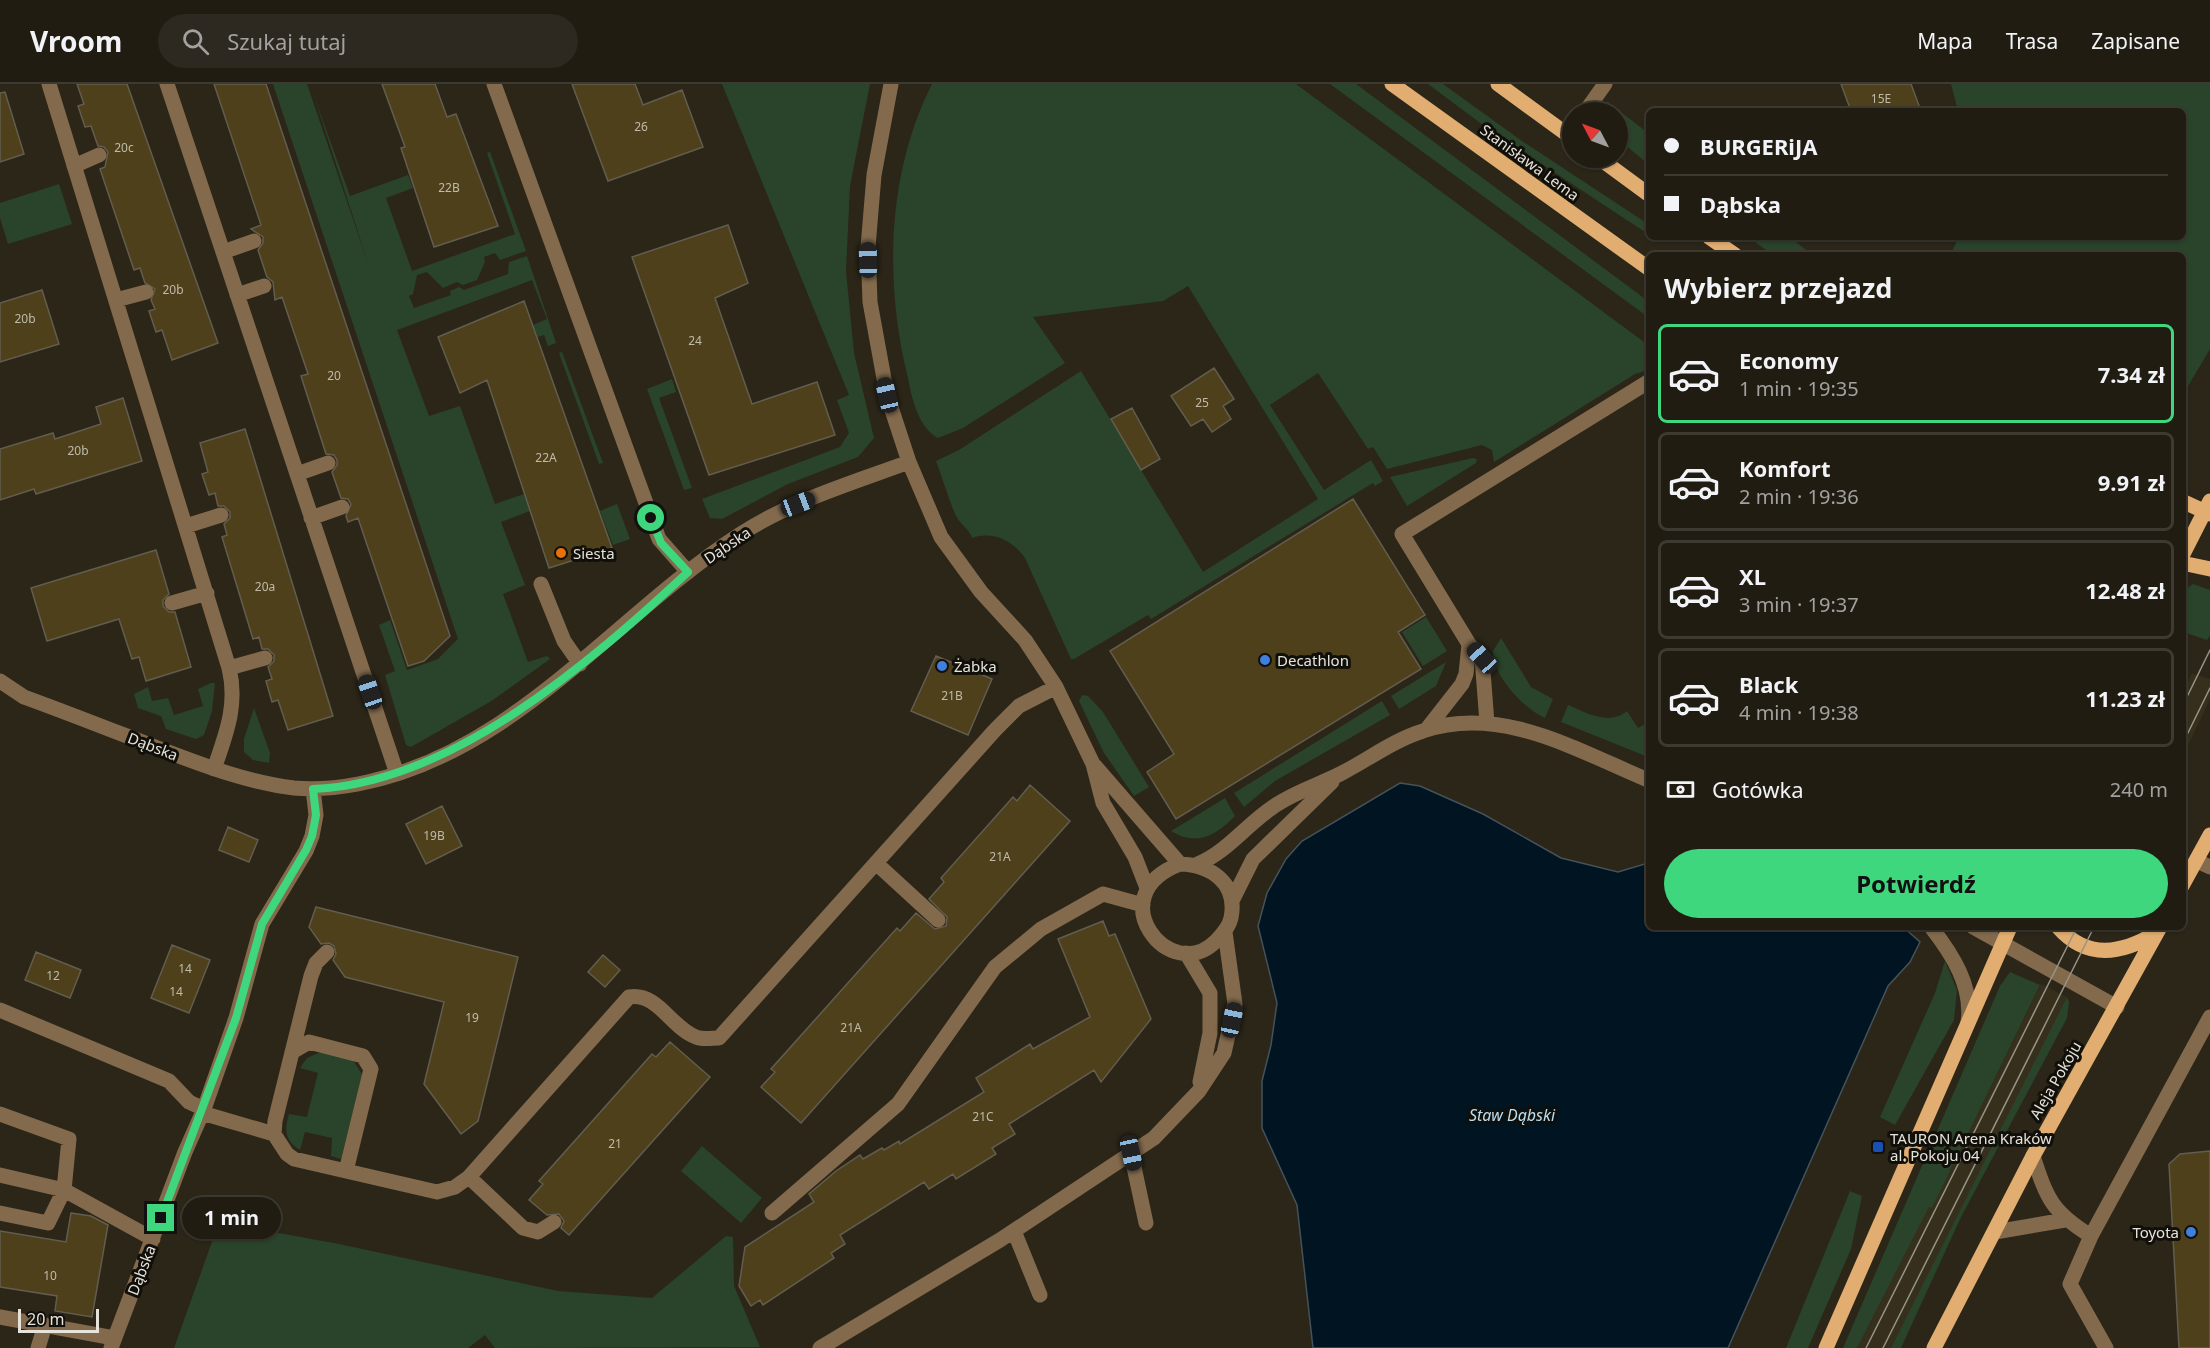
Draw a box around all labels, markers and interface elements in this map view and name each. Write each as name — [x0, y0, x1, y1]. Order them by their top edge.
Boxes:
search box — [158, 14, 578, 68]
text: Vroom — [30, 22, 122, 60]
icon: search — [179, 25, 212, 58]
text: Szukaj tutaj — [227, 26, 346, 56]
text: Mapa — [1917, 27, 1973, 55]
text: Trasa — [2006, 27, 2058, 55]
text: Zapisane — [2091, 27, 2180, 55]
house number: 15E — [1871, 90, 1891, 107]
north arrow — [1562, 102, 1628, 168]
map controls — [1562, 102, 1628, 168]
house number: 26 — [634, 118, 648, 135]
street label: Stanisława Lema — [1477, 119, 1583, 205]
text: BURGERiJA — [1700, 131, 1817, 161]
house number: 20c — [114, 139, 134, 156]
house number: 22B — [438, 179, 460, 196]
text: Dąbska — [1700, 189, 1781, 219]
car — [859, 242, 877, 278]
text: Wybierz przejazd — [1664, 269, 1892, 306]
house number: 20b — [162, 281, 184, 298]
house number: 20b — [14, 310, 36, 327]
house number: 24 — [688, 332, 702, 349]
text: Economy — [1739, 345, 1838, 375]
icon: car — [1667, 347, 1721, 401]
text: 7.34 zł — [2098, 359, 2165, 389]
house number: 20 — [327, 367, 341, 384]
car — [874, 375, 900, 415]
text: 1 min · 19:35 — [1739, 375, 1859, 402]
house number: 25 — [1195, 394, 1209, 411]
house number: 20b — [67, 442, 89, 459]
house number: 22A — [535, 449, 557, 466]
text: Komfort — [1739, 453, 1830, 483]
icon: car — [1667, 455, 1721, 509]
text: 9.91 zł — [2098, 467, 2165, 497]
text: 2 min · 19:36 — [1739, 483, 1859, 510]
car — [778, 489, 818, 519]
route start — [637, 504, 664, 531]
street label: Dąbska — [700, 522, 754, 568]
place label: Siesta — [573, 543, 615, 563]
marker: Siesta — [554, 546, 568, 560]
text: XL — [1739, 561, 1766, 591]
icon: car — [1667, 563, 1721, 617]
text: 12.48 zł — [2085, 575, 2165, 605]
house number: 20a — [255, 578, 275, 595]
text: 3 min · 19:37 — [1739, 591, 1859, 618]
car — [1463, 639, 1501, 677]
place label: Decathlon — [1277, 650, 1349, 670]
marker: Decathlon — [1258, 653, 1272, 667]
place label: Żabka — [954, 656, 997, 676]
marker: Żabka — [935, 659, 949, 673]
text: Black — [1739, 669, 1798, 699]
icon: car — [1667, 671, 1721, 725]
car — [356, 672, 384, 712]
text: 11.23 zł — [2085, 683, 2165, 713]
house number: 21B — [941, 687, 963, 704]
text: 4 min · 19:38 — [1739, 699, 1859, 726]
street label: Dąbska — [125, 727, 181, 765]
icon: cash — [1664, 773, 1697, 806]
text: Gotówka — [1712, 774, 1804, 804]
text: 240 m — [2110, 776, 2168, 803]
house number: 19B — [423, 827, 445, 844]
house number: 21A — [989, 848, 1011, 865]
button: Potwierdź — [1664, 849, 2168, 918]
house number: 14 — [178, 960, 192, 977]
house number: 12 — [46, 967, 60, 984]
house number: 14 — [169, 983, 183, 1000]
car — [1219, 1001, 1245, 1039]
house number: 19 — [465, 1009, 479, 1026]
house number: 21A — [840, 1019, 862, 1036]
street label: Aleja Pokoju — [2025, 1038, 2085, 1122]
water label: Staw Dąbski — [1469, 1104, 1556, 1126]
house number: 21C — [972, 1108, 994, 1125]
place label: TAURON Arena Kraków al. Pokoju 04 — [1890, 1128, 2052, 1165]
car — [1118, 1134, 1144, 1172]
house number: 21 — [608, 1135, 622, 1152]
marker: TAURON Arena Kraków al. Pokoju 04 — [1871, 1140, 1885, 1154]
callout: 1 min — [182, 1197, 281, 1239]
route end — [147, 1204, 174, 1231]
text: 1 min — [204, 1204, 259, 1231]
place label: Toyota — [2132, 1222, 2179, 1242]
marker: Toyota — [2184, 1225, 2198, 1239]
street label: Dąbska — [122, 1242, 160, 1298]
house number: 10 — [43, 1267, 57, 1284]
scale bar — [18, 1306, 99, 1334]
text: 20 m — [27, 1308, 64, 1330]

